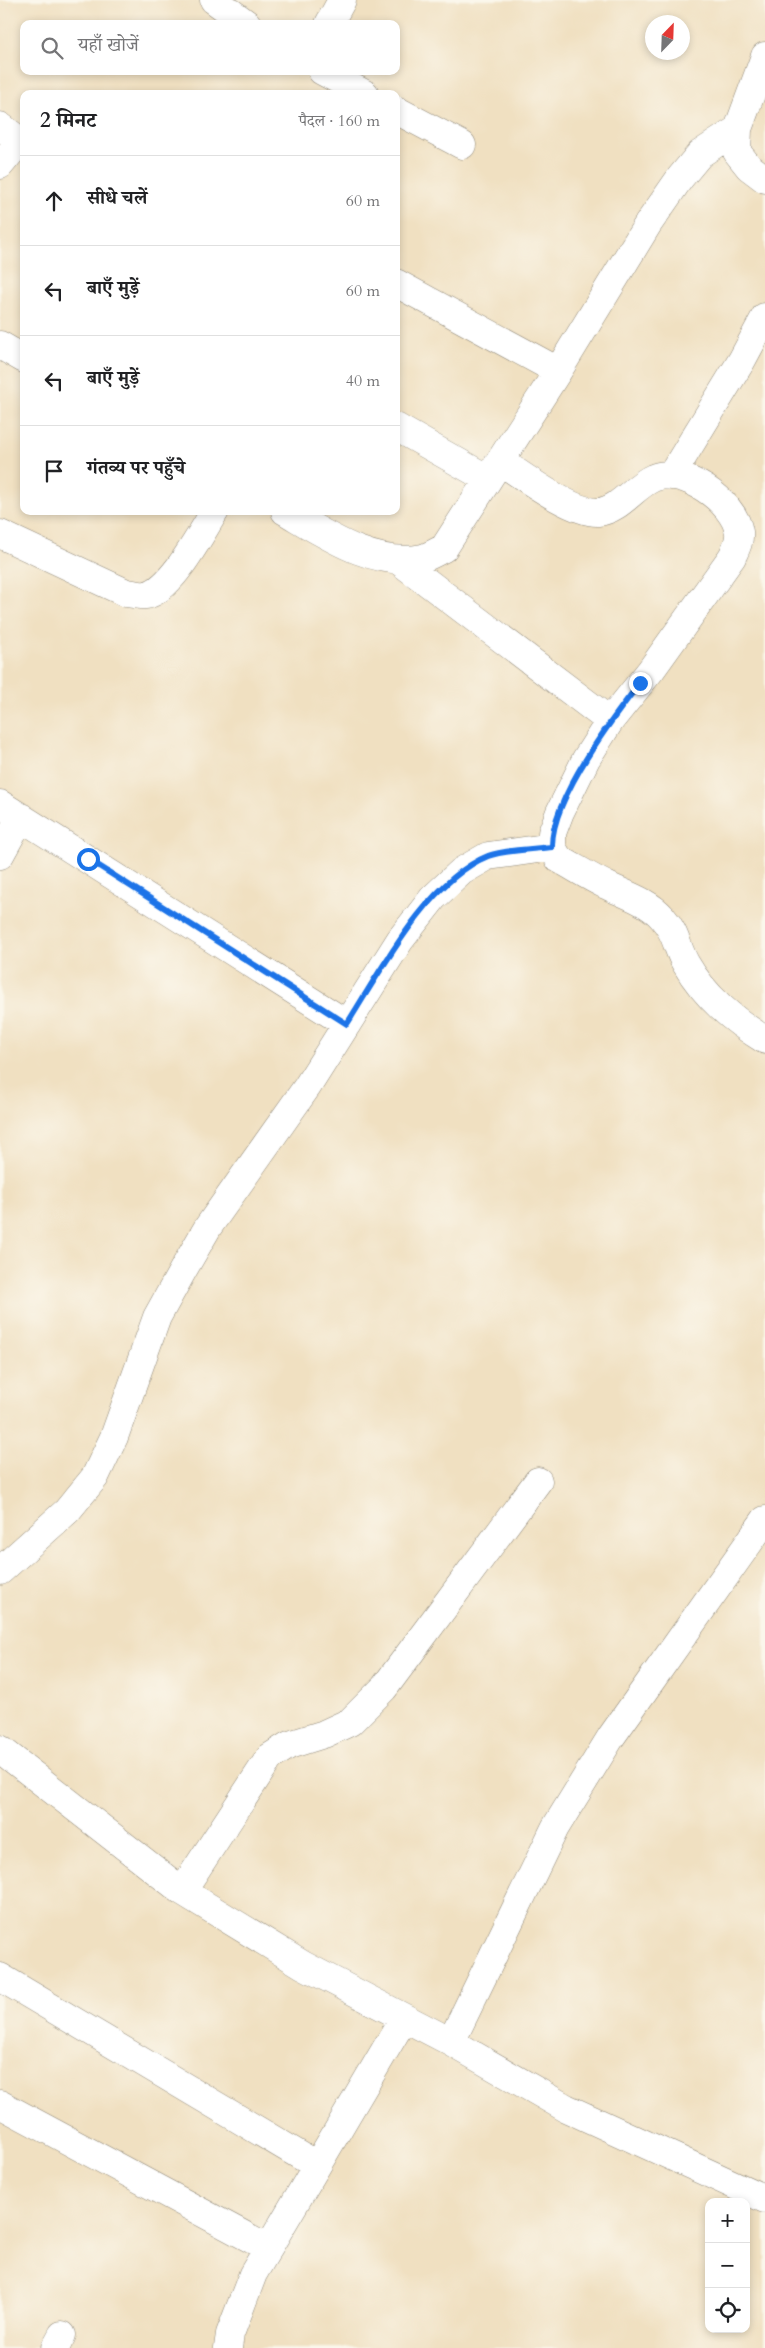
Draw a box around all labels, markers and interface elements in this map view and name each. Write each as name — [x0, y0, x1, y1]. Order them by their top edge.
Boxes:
north arrow — [645, 15, 690, 60]
search box — [20, 20, 400, 75]
text: यहाँ खोजें — [78, 32, 139, 58]
icon: search — [38, 34, 66, 62]
text: 2 मिनट — [40, 106, 96, 135]
text: पैदल · 160 m — [299, 110, 380, 132]
text: सीधे चलें — [87, 185, 147, 211]
icon: ahead — [40, 187, 68, 215]
text: 60 m — [346, 190, 380, 212]
text: बाएँ मुड़ें — [87, 275, 139, 301]
icon: left — [40, 277, 68, 305]
text: 60 m — [346, 280, 380, 302]
text: बाएँ मुड़ें — [87, 365, 139, 391]
icon: left — [40, 367, 68, 395]
text: 40 m — [346, 370, 380, 392]
text: गंतव्य पर पहुँचे — [87, 455, 185, 481]
icon: arrive — [40, 457, 68, 485]
route end — [629, 672, 652, 695]
route start — [77, 848, 100, 871]
map controls — [705, 2198, 750, 2333]
button: + — [705, 2198, 750, 2243]
button: − — [705, 2243, 750, 2288]
button: locate — [705, 2288, 750, 2333]

